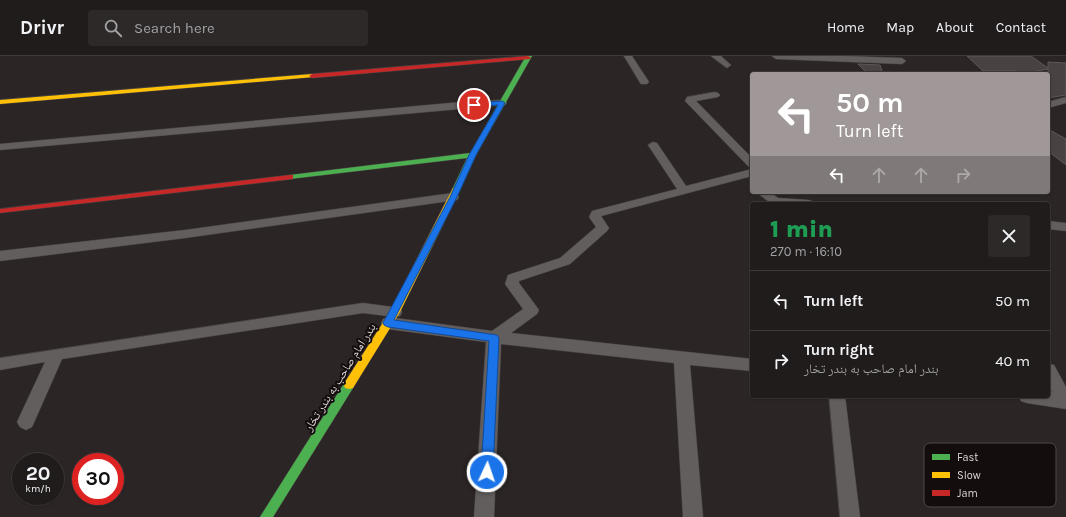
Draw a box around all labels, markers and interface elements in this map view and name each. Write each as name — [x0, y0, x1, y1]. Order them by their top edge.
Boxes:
search box — [88, 10, 368, 46]
text: Drivr — [20, 17, 64, 39]
icon: search — [102, 17, 124, 39]
text: Search here — [134, 19, 215, 37]
text: Home — [827, 19, 864, 36]
text: Map — [886, 19, 914, 36]
text: About — [936, 19, 974, 36]
text: Contact — [996, 19, 1046, 36]
text: 50 m — [836, 86, 904, 119]
pin — [457, 88, 491, 122]
icon: left — [770, 88, 822, 140]
icon: arrive — [463, 94, 485, 116]
text: Turn left — [836, 120, 904, 142]
icon: left — [826, 164, 848, 186]
icon: ahead — [868, 164, 890, 186]
icon: ahead — [910, 164, 932, 186]
icon: right — [952, 164, 974, 186]
text: 1 min — [770, 215, 833, 243]
button: close — [988, 215, 1030, 257]
text: 270 m · 16:10 — [770, 244, 842, 259]
icon: left — [770, 290, 792, 312]
text: Turn left — [804, 292, 863, 310]
text: 50 m — [995, 292, 1030, 310]
street label: بندر امام صاحب به بندر تخار — [301, 321, 380, 435]
text: Turn right — [804, 341, 874, 359]
icon: right — [770, 350, 792, 372]
text: 40 m — [995, 352, 1030, 370]
text: بندر امام صاحب به بندر تخار — [804, 361, 938, 376]
legend — [924, 443, 1056, 507]
position arrow — [466, 451, 508, 493]
text: Fast — [957, 451, 978, 464]
speed limit sign: 30 — [72, 453, 124, 505]
text: 20 — [26, 462, 50, 485]
text: Slow — [957, 469, 981, 482]
text: km/h — [25, 483, 51, 495]
text: Jam — [957, 487, 978, 500]

